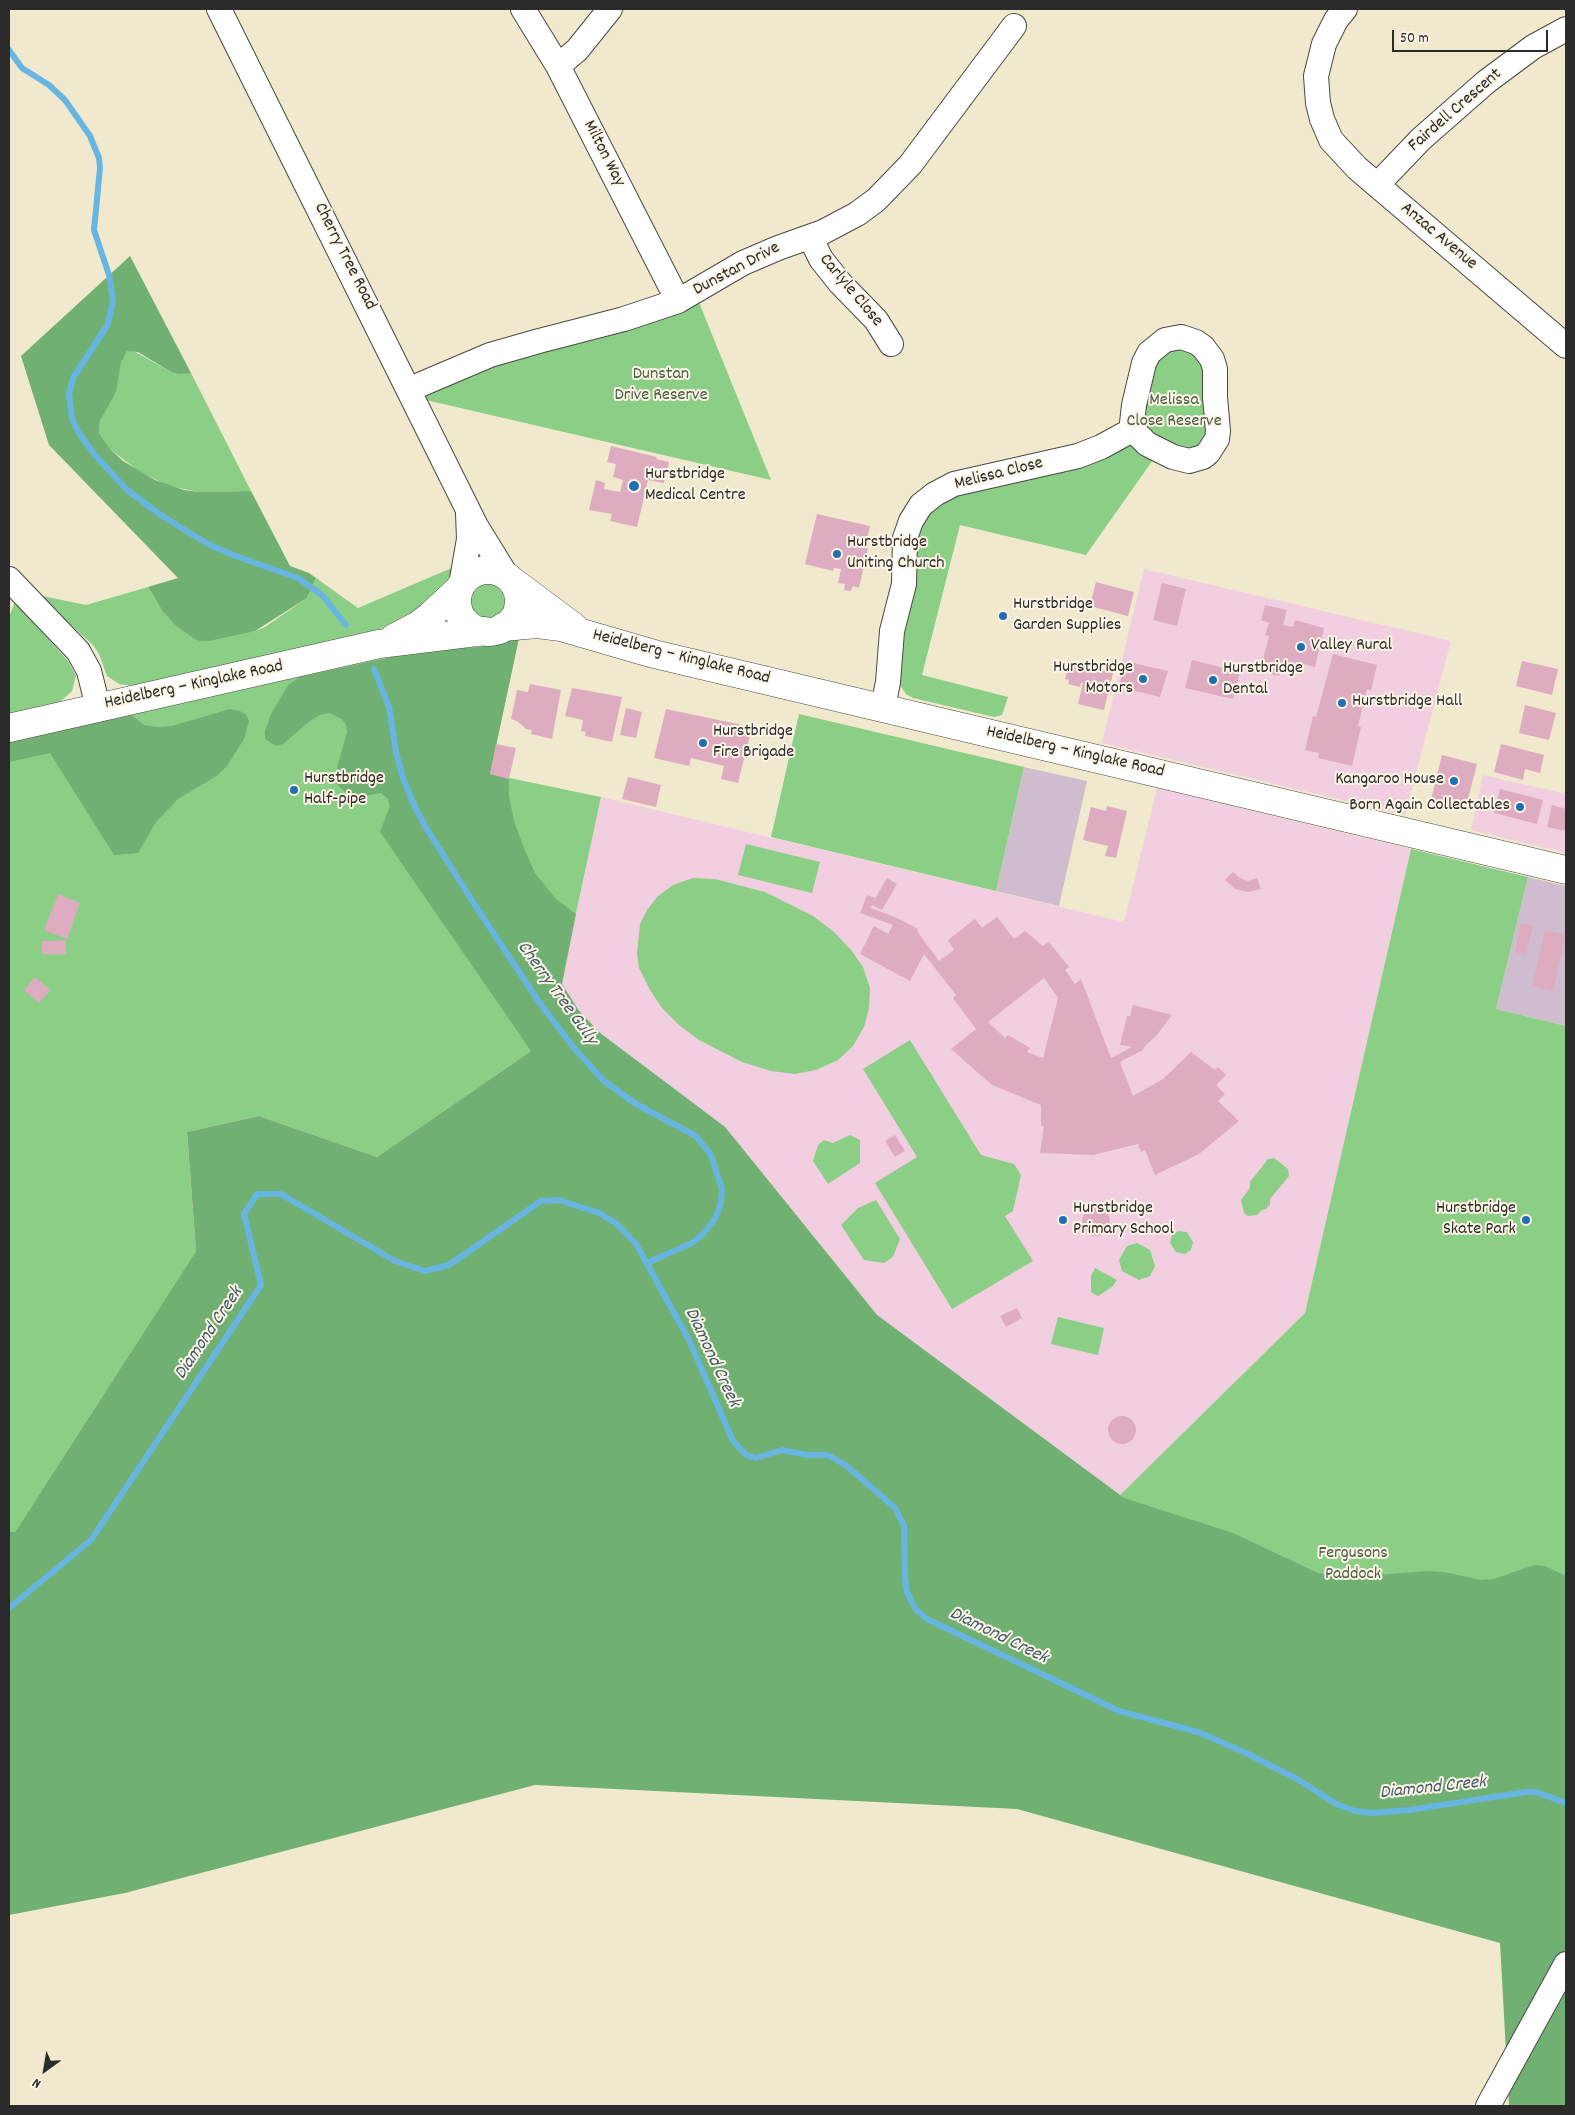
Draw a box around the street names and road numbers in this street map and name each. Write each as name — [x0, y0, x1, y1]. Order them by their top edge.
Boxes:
street label: Fairdell Crescent — [1405, 65, 1507, 157]
street label: Milton Way — [577, 117, 629, 191]
street label: Anzac Avenue — [1395, 199, 1481, 275]
street label: Cherry Tree Road — [308, 200, 380, 314]
street label: Dunstan Drive — [690, 238, 784, 302]
street label: Carlyle Close — [813, 250, 887, 332]
street label: Melissa Close — [953, 454, 1045, 496]
street label: Heidelberg – Kinglake Road — [590, 625, 772, 691]
street label: Heidelberg – Kinglake Road — [103, 657, 285, 715]
street label: Heidelberg – Kinglake Road — [984, 722, 1166, 784]

